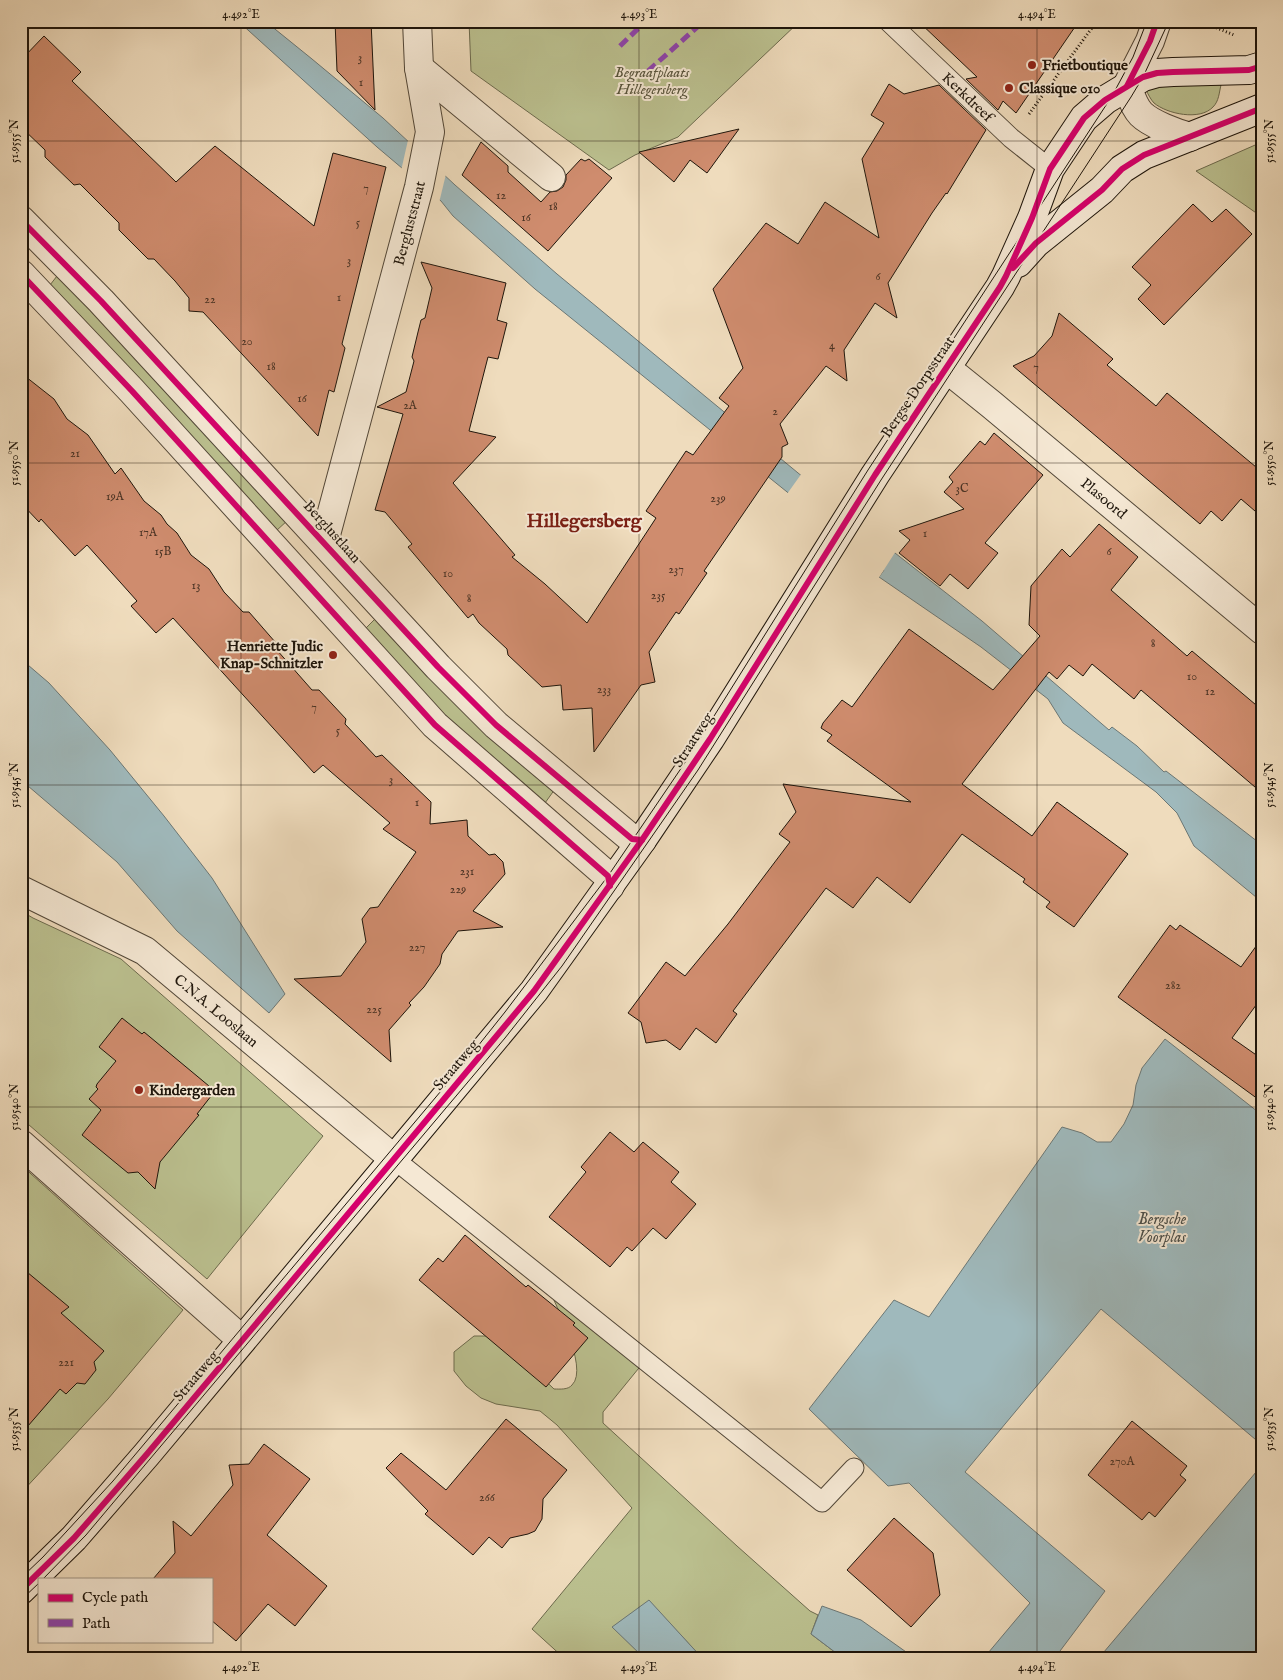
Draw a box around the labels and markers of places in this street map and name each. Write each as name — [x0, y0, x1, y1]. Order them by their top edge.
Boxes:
place label: Frietboutique — [1042, 56, 1128, 75]
marker: Frietboutique — [1026, 59, 1038, 71]
place label: Classique 010 — [1019, 79, 1100, 98]
marker: Classique 010 — [1003, 82, 1015, 94]
place label: Henriette Judic Knap-Schnitzler — [220, 637, 324, 673]
marker: Henriette Judic Knap-Schnitzler — [327, 649, 339, 661]
place label: Kindergarden — [149, 1081, 235, 1100]
marker: Kindergarden — [133, 1084, 145, 1096]

